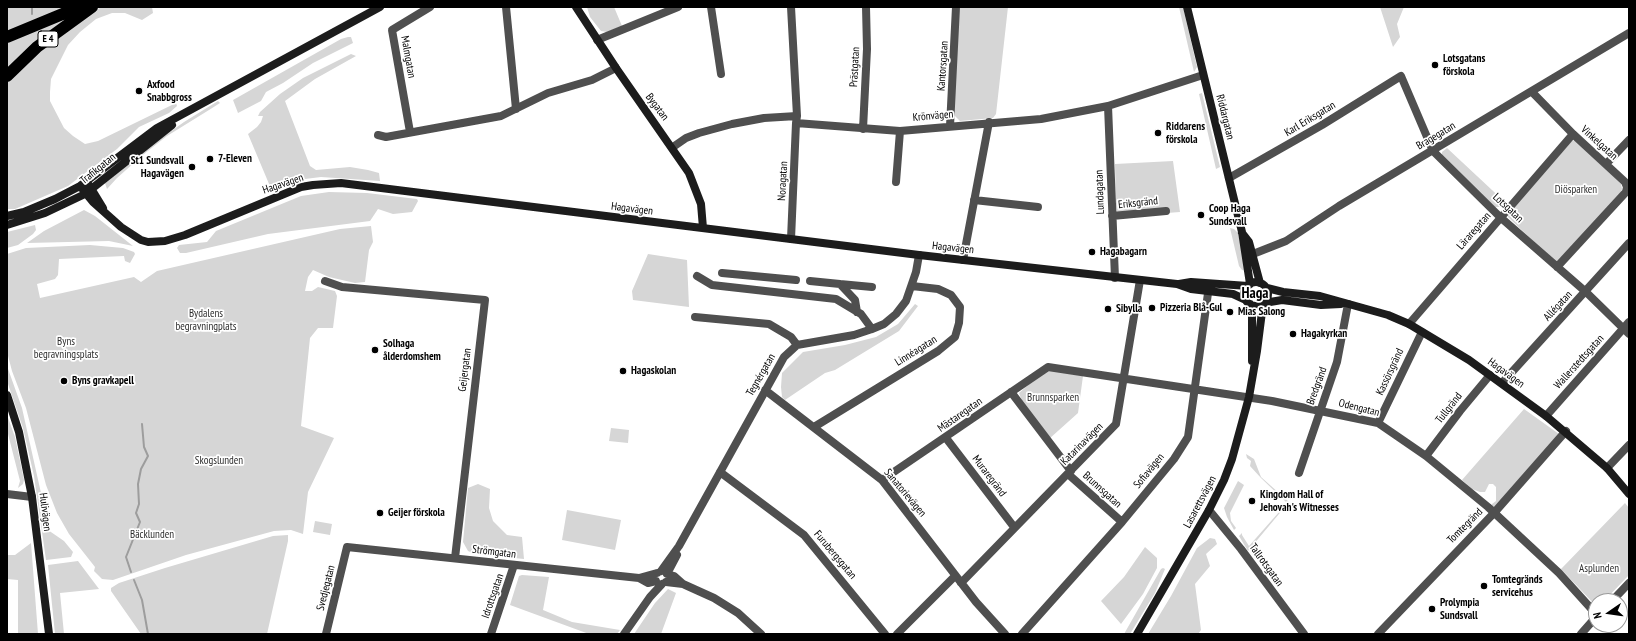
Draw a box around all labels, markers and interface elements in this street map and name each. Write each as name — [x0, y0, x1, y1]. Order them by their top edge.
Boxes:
road number: E 4 — [38, 31, 58, 47]
street label: Malmgatan — [398, 35, 418, 79]
street label: Kantorsgatan — [935, 40, 951, 92]
street label: Prästgatan — [847, 47, 863, 87]
place label: Lotsgatans förskola — [1443, 52, 1485, 78]
marker: Lotsgatans förskola — [1430, 60, 1440, 70]
place label: Axfood Snabbgross — [147, 78, 192, 104]
marker: Axfood Snabbgross — [134, 86, 144, 96]
street label: Bygatan — [642, 91, 672, 123]
street label: Riddargatan — [1213, 93, 1237, 141]
street label: Karl Eriksgatan — [1282, 99, 1338, 139]
street label: Krönvägen — [912, 108, 954, 124]
street label: Bragegatan — [1414, 119, 1458, 153]
place label: Riddarens förskola — [1166, 120, 1205, 146]
street label: Vinkelgatan — [1578, 123, 1620, 163]
marker: Riddarens förskola — [1153, 128, 1163, 138]
street label: Trafikgatan — [78, 151, 118, 187]
place label: 7-Eleven — [218, 152, 252, 166]
place label: St1 Sundsvall Hagavägen — [131, 154, 184, 180]
marker: 7-Eleven — [205, 154, 215, 164]
street label: Noragatan — [775, 161, 791, 201]
marker: St1 Sundsvall Hagavägen — [187, 162, 197, 172]
street label: Lundagatan — [1093, 169, 1107, 215]
street label: Hagavägen — [261, 171, 305, 197]
park label: Diösparken — [1555, 183, 1597, 197]
street label: Lotsgatan — [1490, 191, 1526, 225]
street label: Eriksgränd — [1117, 194, 1159, 212]
street label: Hagavägen — [610, 200, 654, 218]
place label: Coop Haga Sundsvall — [1209, 202, 1250, 228]
marker: Coop Haga Sundsvall — [1196, 210, 1206, 220]
street label: Läraregatan — [1454, 210, 1494, 252]
street label: Hagavägen — [931, 239, 975, 257]
place label: Hagabagarn — [1100, 245, 1147, 259]
marker: Hagabagarn — [1087, 247, 1097, 257]
district label: Haga — [1241, 285, 1269, 303]
street label: Allégatan — [1541, 288, 1575, 324]
place label: Pizzeria Blå-Gul — [1160, 301, 1222, 315]
place label: Sibylla — [1116, 302, 1142, 316]
marker: Pizzeria Blå-Gul — [1147, 303, 1157, 313]
marker: Sibylla — [1103, 304, 1113, 314]
place label: Mias Salong — [1238, 305, 1285, 319]
park label: Bydalens begravningplats — [176, 307, 236, 333]
marker: Mias Salong — [1225, 307, 1235, 317]
place label: Hagakyrkan — [1301, 327, 1347, 341]
marker: Hagakyrkan — [1288, 329, 1298, 339]
street label: Wallerstedtsgatan — [1551, 332, 1607, 392]
street label: Linnéagatan — [893, 333, 939, 369]
park label: Byns begravningsplats — [34, 335, 98, 361]
place label: Solhaga ålderdomshem — [383, 337, 441, 363]
marker: Solhaga ålderdomshem — [370, 345, 380, 355]
street label: Kassörsgränd — [1373, 346, 1407, 398]
street label: Geijergatan — [456, 348, 474, 392]
street label: Tegnérgatan — [744, 351, 778, 399]
street label: Hagavägen — [1485, 355, 1527, 391]
place label: Hagaskolan — [631, 364, 676, 378]
street label: Bredgränd — [1304, 365, 1330, 407]
marker: Hagaskolan — [618, 366, 628, 376]
place label: Byns gravkapell — [72, 374, 134, 388]
marker: Byns gravkapell — [59, 376, 69, 386]
street label: Tullgränd — [1433, 390, 1465, 426]
park label: Brunnsparken — [1027, 391, 1079, 405]
street label: Mästaregatan — [935, 395, 985, 435]
street label: Odengatan — [1337, 397, 1381, 419]
street label: Katarinavägen — [1058, 420, 1106, 468]
street label: Sofiavägen — [1131, 451, 1167, 491]
street label: Muraregränd — [969, 453, 1009, 499]
park label: Skogslunden — [195, 454, 243, 468]
street label: Sanatorievägen — [881, 466, 929, 520]
street label: Brunnsgatan — [1080, 469, 1124, 511]
street label: Lasarettsvägen — [1181, 474, 1219, 530]
place label: Kingdom Hall of Jehovah's Witnesses — [1260, 488, 1339, 514]
street label: Hulivägen — [36, 492, 54, 532]
marker: Kingdom Hall of Jehovah's Witnesses — [1247, 496, 1257, 506]
street label: Tomtegränd — [1444, 505, 1486, 547]
place label: Geijer förskola — [388, 506, 445, 520]
marker: Geijer förskola — [375, 508, 385, 518]
park label: Bäcklunden — [130, 528, 174, 542]
street label: Furubergsgatan — [811, 528, 859, 582]
street label: Tallrotsgatan — [1246, 541, 1286, 589]
street label: Strömgatan — [471, 543, 517, 561]
park label: Asplunden — [1579, 562, 1619, 576]
street label: Svedjegatan — [314, 564, 338, 612]
street label: Idrottsgatan — [479, 572, 507, 620]
place label: Tomtegränds servicehus — [1492, 573, 1542, 599]
marker: Tomtegränds servicehus — [1479, 581, 1489, 591]
north arrow — [1588, 593, 1628, 633]
place label: Prolympia Sundsvall — [1440, 596, 1479, 622]
marker: Prolympia Sundsvall — [1427, 604, 1437, 614]
text: N — [1590, 611, 1605, 620]

